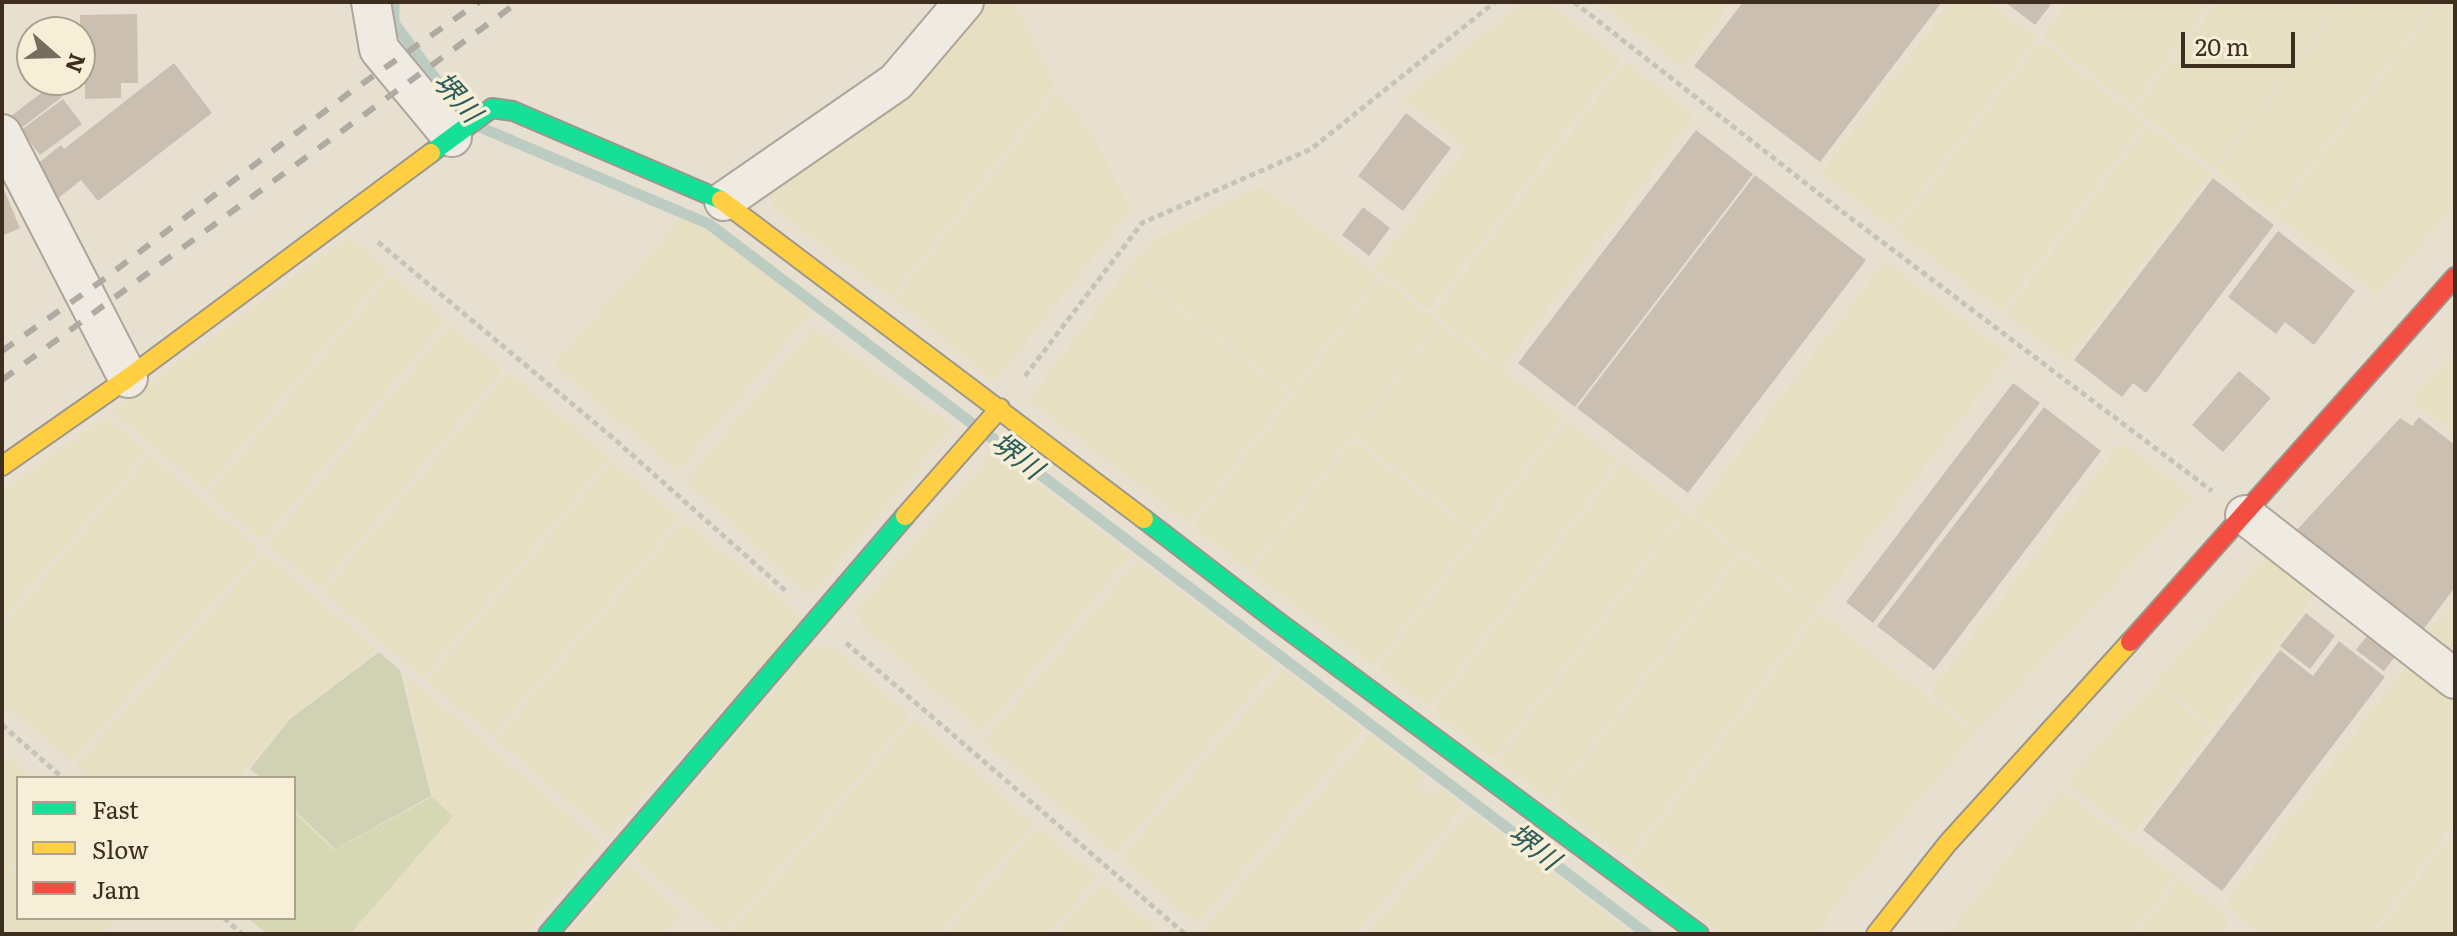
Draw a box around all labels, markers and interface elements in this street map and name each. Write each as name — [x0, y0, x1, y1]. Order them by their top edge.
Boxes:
north arrow — [16, 16, 96, 96]
scale bar — [2185, 16, 2299, 66]
text: 20 m — [2195, 28, 2249, 63]
text: N — [58, 49, 96, 78]
water label: 堺川 — [425, 66, 487, 130]
water label: 堺川 — [984, 427, 1048, 487]
legend — [16, 776, 296, 920]
text: Fast — [92, 791, 139, 826]
water label: 堺川 — [1501, 818, 1565, 878]
text: Slow — [92, 831, 149, 866]
text: Jam — [92, 871, 140, 906]

